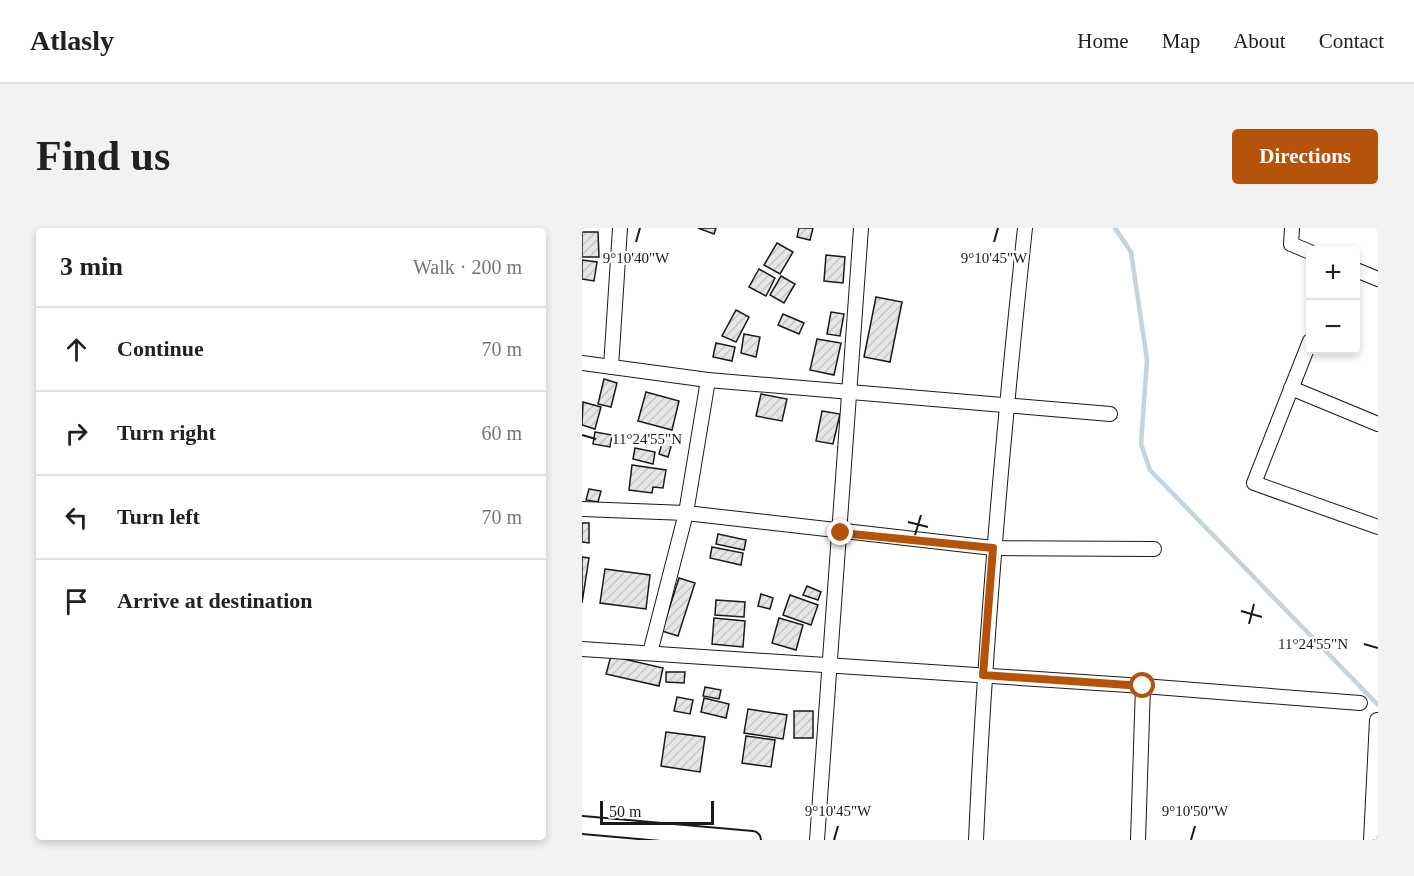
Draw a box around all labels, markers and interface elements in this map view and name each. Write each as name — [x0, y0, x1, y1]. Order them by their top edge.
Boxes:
text: Atlasly — [30, 25, 114, 56]
text: Home — [1077, 29, 1129, 53]
text: Map — [1162, 29, 1200, 53]
text: About — [1233, 29, 1286, 53]
text: Contact — [1319, 29, 1384, 53]
button: Directions — [1232, 129, 1378, 184]
text: Find us — [36, 133, 170, 179]
map controls — [1306, 246, 1360, 354]
button: + — [1306, 246, 1360, 300]
text: 9°10'40"W — [603, 250, 670, 266]
text: 9°10'45"W — [961, 250, 1028, 266]
text: 3 min — [60, 252, 123, 281]
text: Walk · 200 m — [413, 256, 522, 278]
button: − — [1306, 300, 1360, 354]
icon: ahead — [60, 333, 93, 366]
text: Continue — [117, 336, 204, 361]
text: 70 m — [481, 338, 522, 360]
icon: right — [60, 417, 93, 450]
text: Turn right — [117, 420, 216, 445]
text: 60 m — [481, 422, 522, 444]
text: 11°24'55"N — [612, 431, 682, 447]
icon: left — [60, 501, 93, 534]
text: Turn left — [117, 504, 200, 529]
text: 70 m — [481, 506, 522, 528]
route end — [827, 519, 853, 545]
icon: arrive — [60, 585, 93, 618]
text: Arrive at destination — [117, 588, 313, 613]
text: 11°24'55"N — [1278, 636, 1348, 652]
route start — [1129, 672, 1155, 698]
scale bar — [600, 798, 714, 826]
text: 50 m — [609, 803, 641, 820]
text: 9°10'45"W — [805, 803, 872, 819]
text: 9°10'50"W — [1162, 803, 1229, 819]

